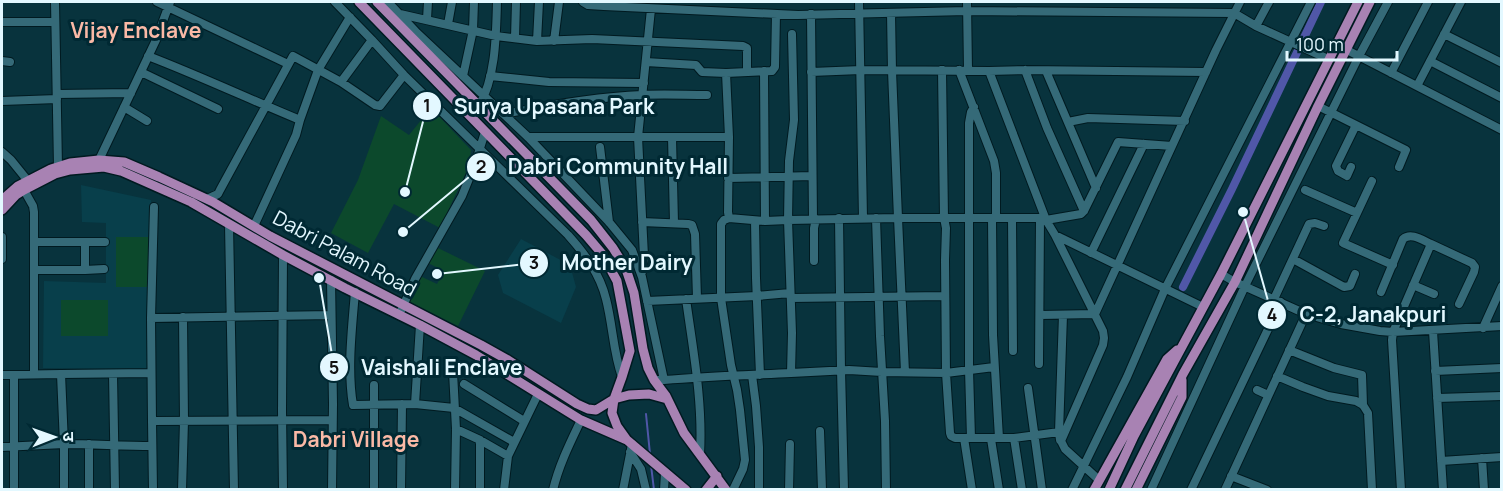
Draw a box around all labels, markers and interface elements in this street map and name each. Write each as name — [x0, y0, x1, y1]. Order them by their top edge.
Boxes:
district label: Vijay Enclave — [71, 16, 201, 44]
scale bar — [1287, 24, 1396, 62]
text: 100 m — [1296, 32, 1344, 56]
callout: Surya Upasana Park — [412, 87, 667, 126]
text: Surya Upasana Park — [454, 92, 655, 120]
text: 1 — [423, 93, 431, 117]
callout: Dabri Community Hall — [466, 147, 741, 186]
text: Dabri Community Hall — [508, 152, 728, 180]
text: 2 — [476, 154, 486, 178]
street label: Dabri Palam Road — [268, 204, 422, 302]
callout: Mother Dairy — [519, 244, 704, 283]
text: Mother Dairy — [562, 248, 693, 276]
text: 3 — [529, 250, 539, 274]
callout: C-2, Janakpuri — [1257, 296, 1458, 335]
text: C-2, Janakpuri — [1300, 300, 1446, 328]
text: 4 — [1267, 302, 1278, 326]
callout: Vaishali Enclave — [319, 348, 535, 387]
text: Vaishali Enclave — [361, 353, 523, 381]
text: 5 — [329, 355, 339, 379]
north arrow — [24, 407, 84, 467]
district label: Dabri Village — [293, 425, 419, 453]
text: उ — [58, 432, 80, 442]

